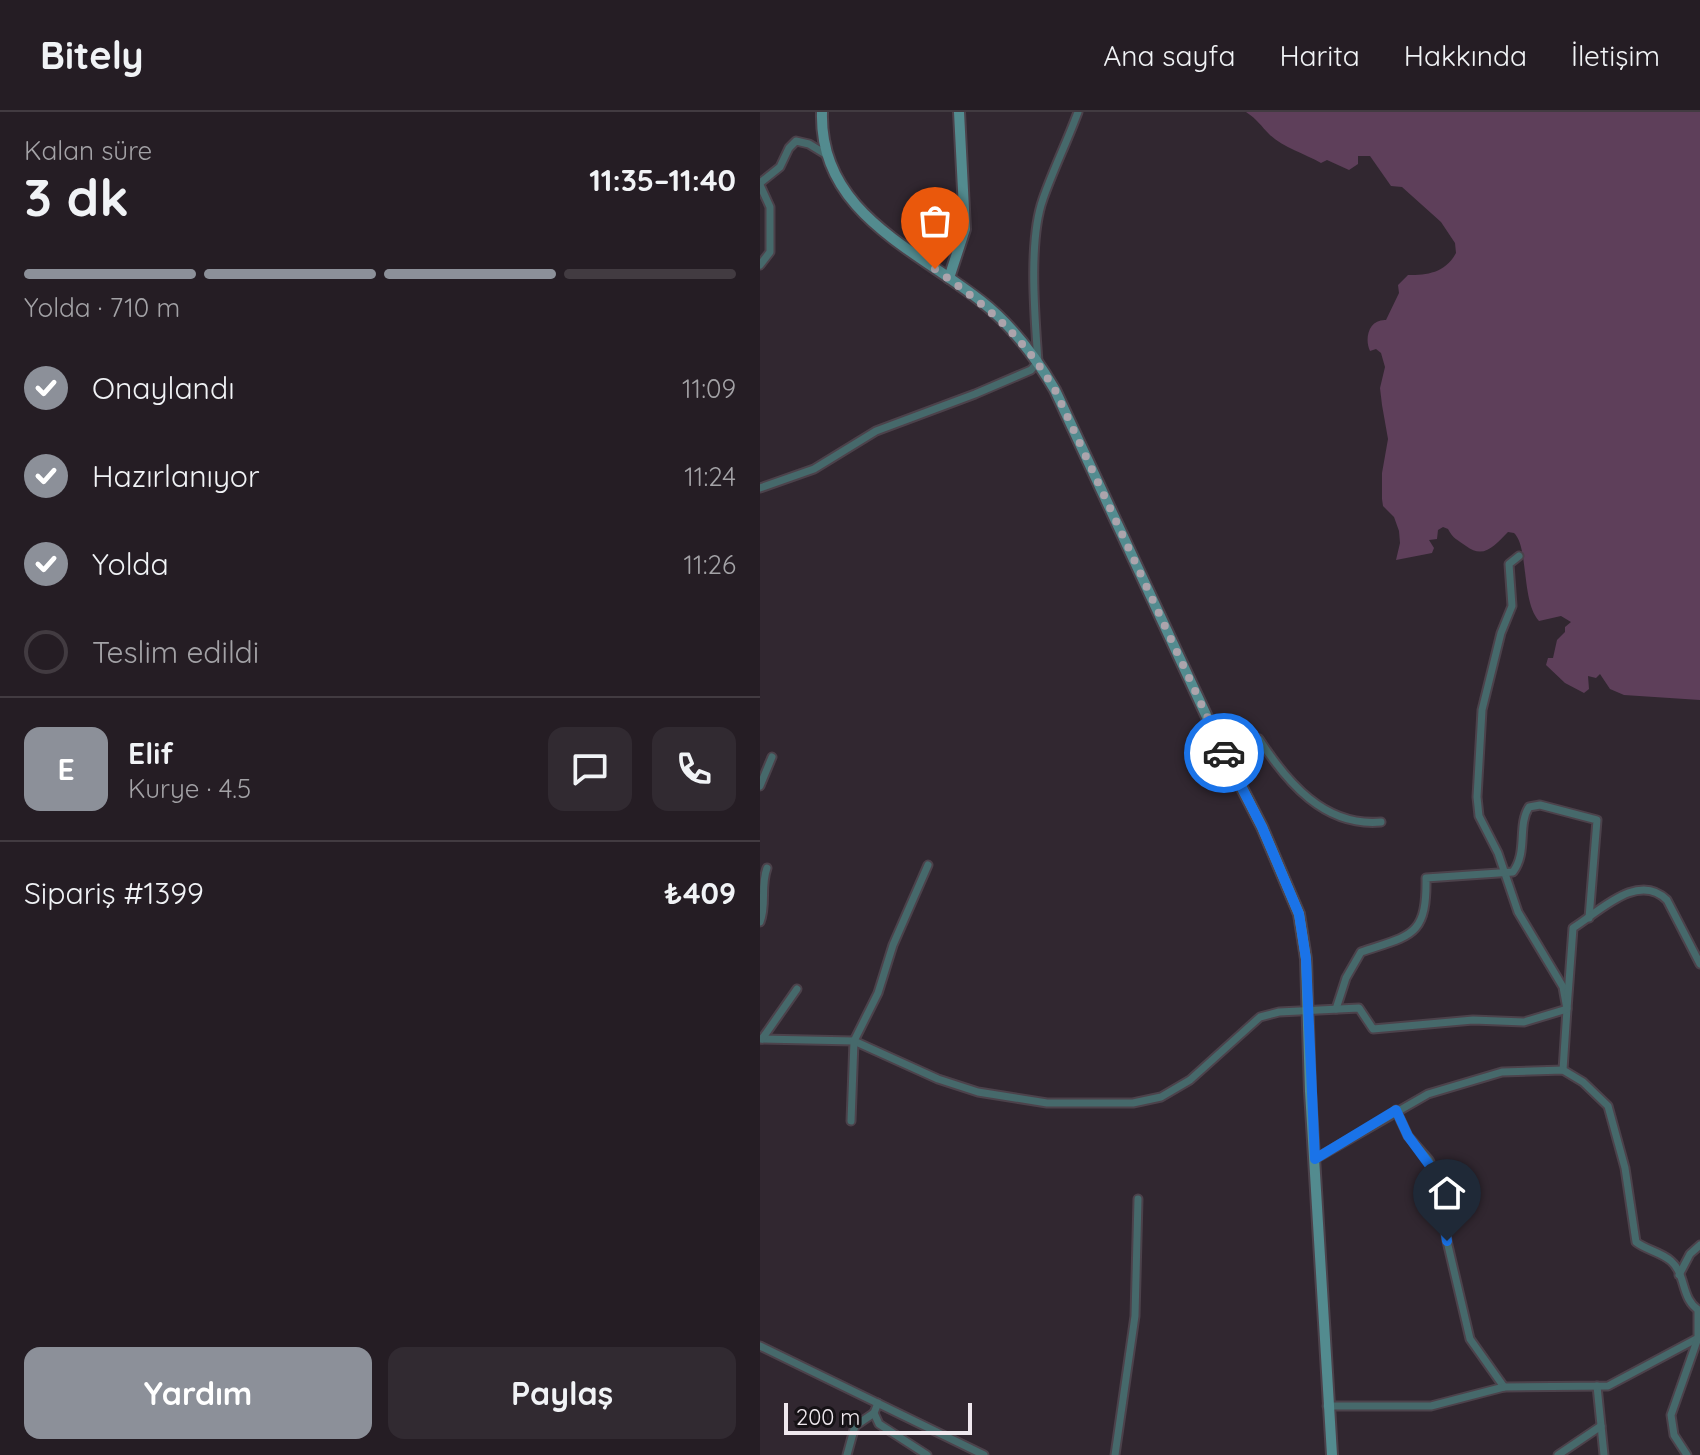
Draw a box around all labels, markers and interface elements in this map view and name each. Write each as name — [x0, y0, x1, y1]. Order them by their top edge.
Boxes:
text: Bitely — [40, 31, 144, 79]
text: Ana sayfa — [1103, 38, 1235, 73]
text: Harita — [1279, 38, 1360, 73]
text: Hakkında — [1404, 38, 1527, 73]
text: İletişim — [1571, 38, 1660, 73]
text: Kalan süre — [24, 134, 152, 167]
text: 11:35–11:40 — [589, 161, 736, 199]
text: 3 dk — [24, 164, 129, 229]
pin — [901, 187, 969, 269]
icon: bag — [913, 199, 957, 243]
text: Yolda · 710 m — [24, 291, 180, 324]
icon: check — [24, 366, 68, 410]
text: Onaylandı — [92, 369, 235, 407]
text: 11:09 — [682, 372, 736, 405]
icon: check — [24, 454, 68, 498]
text: Hazırlanıyor — [92, 457, 260, 495]
text: 11:24 — [684, 460, 736, 493]
icon: check — [24, 542, 68, 586]
text: Yolda — [92, 545, 169, 583]
text: 11:26 — [684, 548, 736, 581]
text: Teslim edildi — [92, 633, 259, 671]
courier — [1184, 713, 1264, 793]
button: chat — [548, 727, 632, 811]
button: phone — [652, 727, 736, 811]
icon: car — [1202, 731, 1246, 775]
text: Elif — [128, 734, 173, 772]
text: E — [57, 750, 75, 788]
text: Kurye · 4.5 — [128, 772, 251, 805]
text: Sipariş #1399 — [24, 874, 204, 912]
text: ₺409 — [664, 874, 736, 912]
pin — [1413, 1159, 1481, 1241]
icon: home — [1425, 1171, 1469, 1215]
button: Yardım — [24, 1347, 372, 1439]
button: Paylaş — [388, 1347, 736, 1439]
scale bar — [784, 1399, 972, 1435]
text: 200 m — [796, 1403, 860, 1431]

